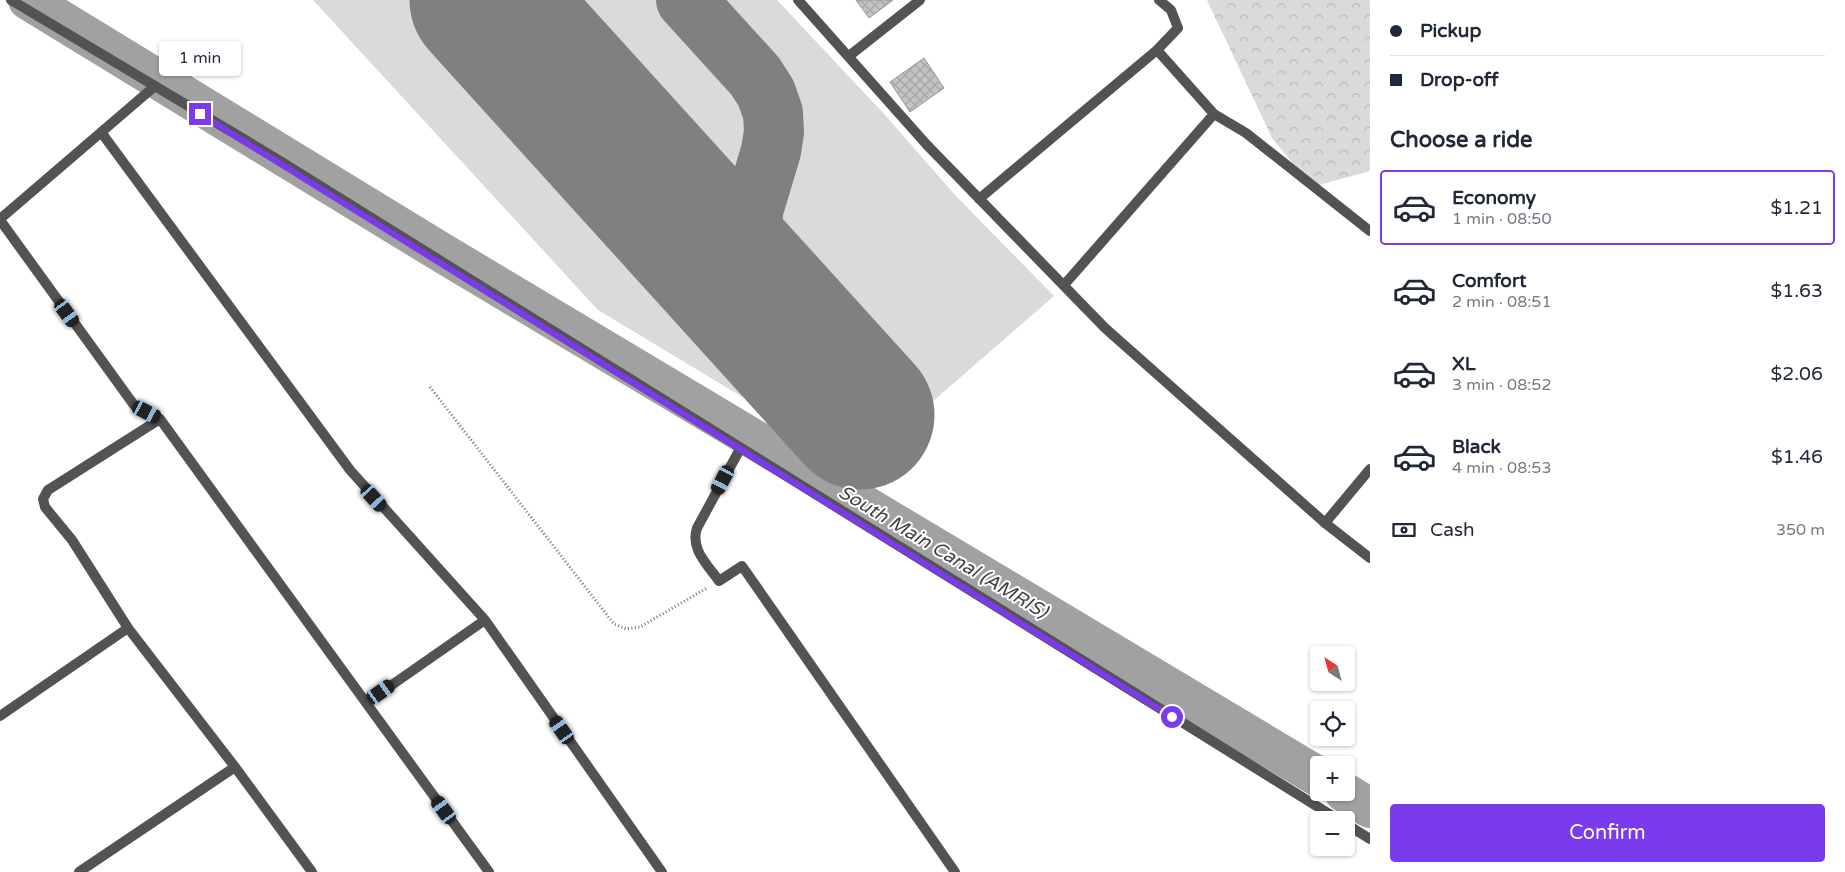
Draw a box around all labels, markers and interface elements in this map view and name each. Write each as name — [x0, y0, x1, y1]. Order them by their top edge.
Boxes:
text: Pickup — [1420, 20, 1481, 42]
callout: 1 min — [159, 42, 241, 76]
text: 1 min — [179, 48, 221, 68]
text: Drop-off — [1420, 69, 1499, 91]
route end — [189, 103, 211, 125]
text: Choose a ride — [1390, 127, 1533, 153]
icon: car — [1392, 185, 1437, 230]
text: Economy — [1452, 187, 1536, 209]
text: $1.21 — [1771, 197, 1823, 219]
text: 1 min · 08:50 — [1452, 209, 1551, 229]
icon: car — [1392, 268, 1437, 313]
text: Comfort — [1452, 270, 1526, 292]
text: $1.63 — [1771, 280, 1823, 302]
text: 2 min · 08:51 — [1452, 292, 1551, 312]
car — [52, 296, 81, 330]
icon: car — [1392, 351, 1437, 396]
text: XL — [1452, 353, 1476, 375]
text: $2.06 — [1771, 363, 1823, 385]
text: 3 min · 08:52 — [1452, 375, 1551, 395]
car — [130, 399, 163, 425]
icon: car — [1392, 434, 1437, 479]
text: Black — [1452, 436, 1501, 458]
text: $1.46 — [1771, 446, 1823, 468]
text: 4 min · 08:53 — [1452, 458, 1551, 478]
car — [709, 463, 736, 497]
water label: South Main Canal (AMRIS) — [835, 481, 1053, 624]
car — [358, 482, 389, 514]
icon: cash — [1390, 516, 1418, 544]
text: Cash — [1430, 519, 1475, 541]
text: 350 m — [1776, 520, 1825, 540]
north arrow — [1310, 646, 1355, 691]
map controls — [1310, 646, 1355, 856]
car — [364, 677, 397, 707]
button: locate — [1310, 701, 1355, 746]
route start — [1161, 706, 1183, 728]
car — [547, 713, 576, 747]
button: + — [1310, 756, 1355, 801]
car — [429, 793, 458, 827]
button: Confirm — [1390, 804, 1825, 862]
button: − — [1310, 811, 1355, 856]

